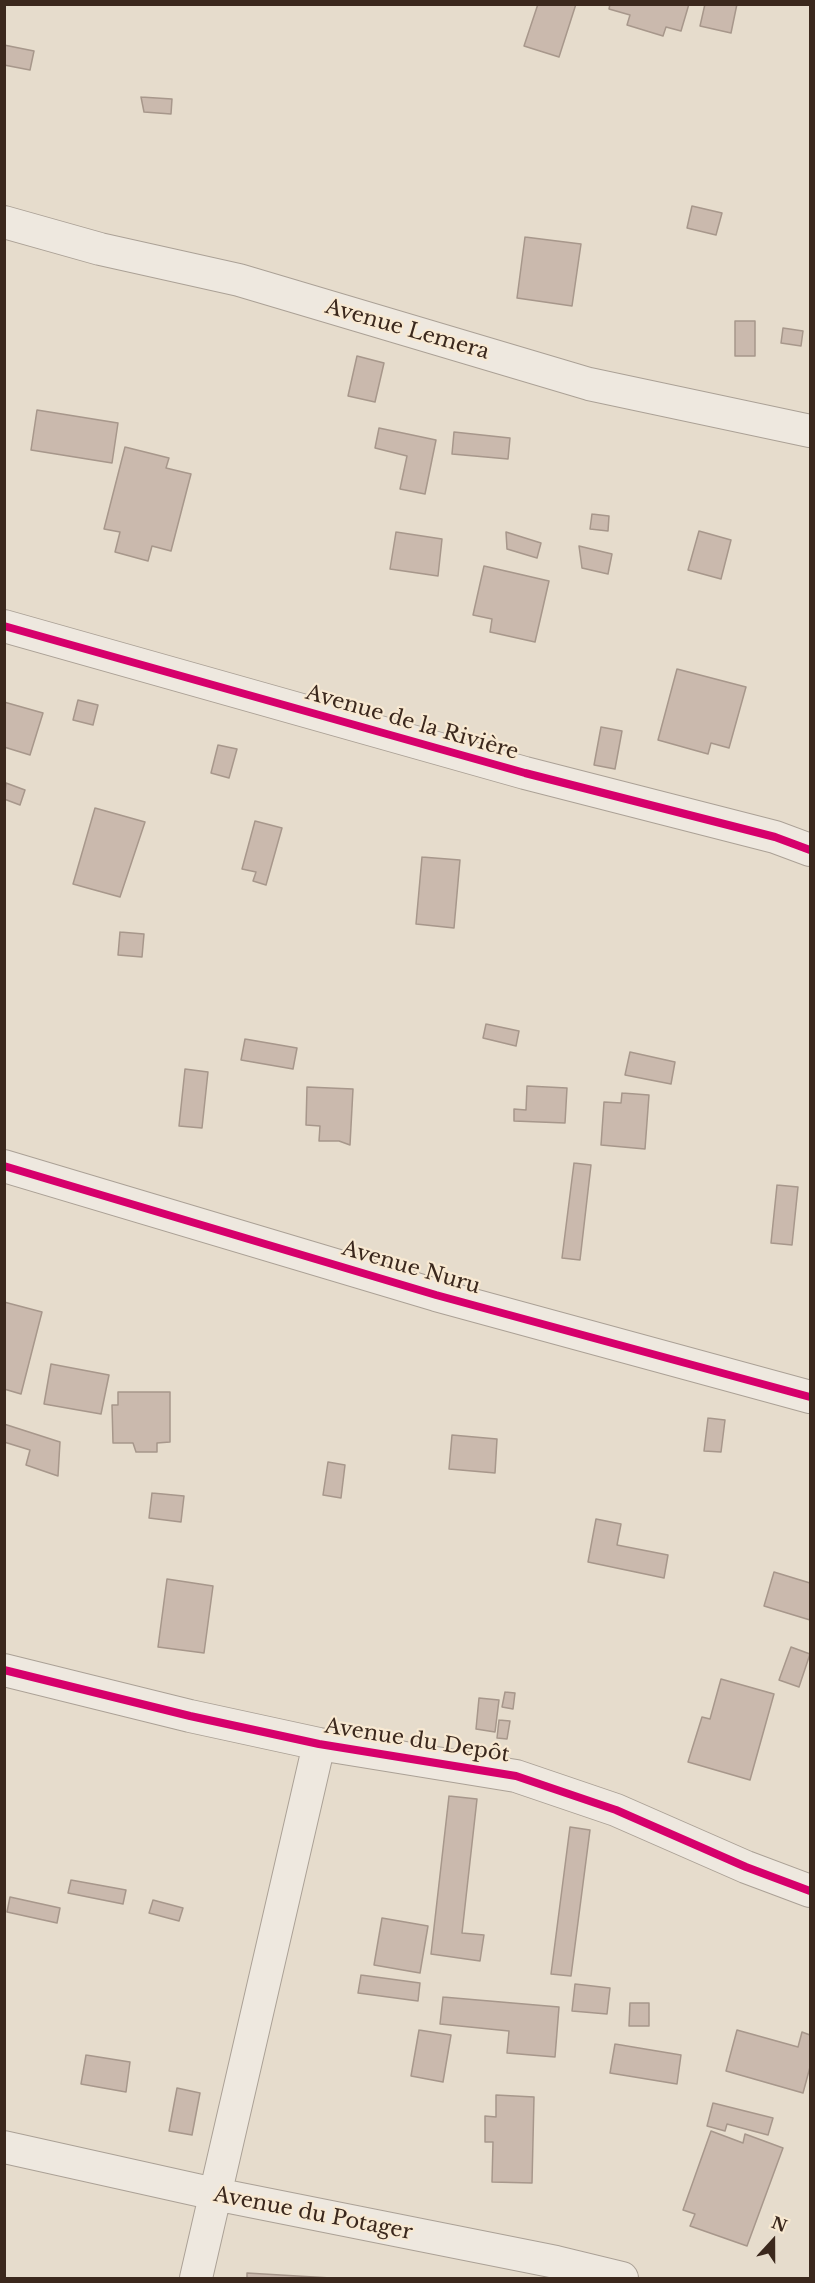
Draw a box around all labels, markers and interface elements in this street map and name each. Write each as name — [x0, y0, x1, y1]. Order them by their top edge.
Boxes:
street label: Avenue Lemera — [322, 295, 492, 365]
street label: Avenue de la Rivière — [303, 681, 521, 765]
street label: Avenue Nuru — [339, 1236, 483, 1300]
street label: Avenue du Depôt — [323, 1714, 511, 1768]
street label: Avenue du Potager — [212, 2182, 414, 2246]
north arrow — [743, 2211, 803, 2271]
text: N — [769, 2212, 790, 2236]

